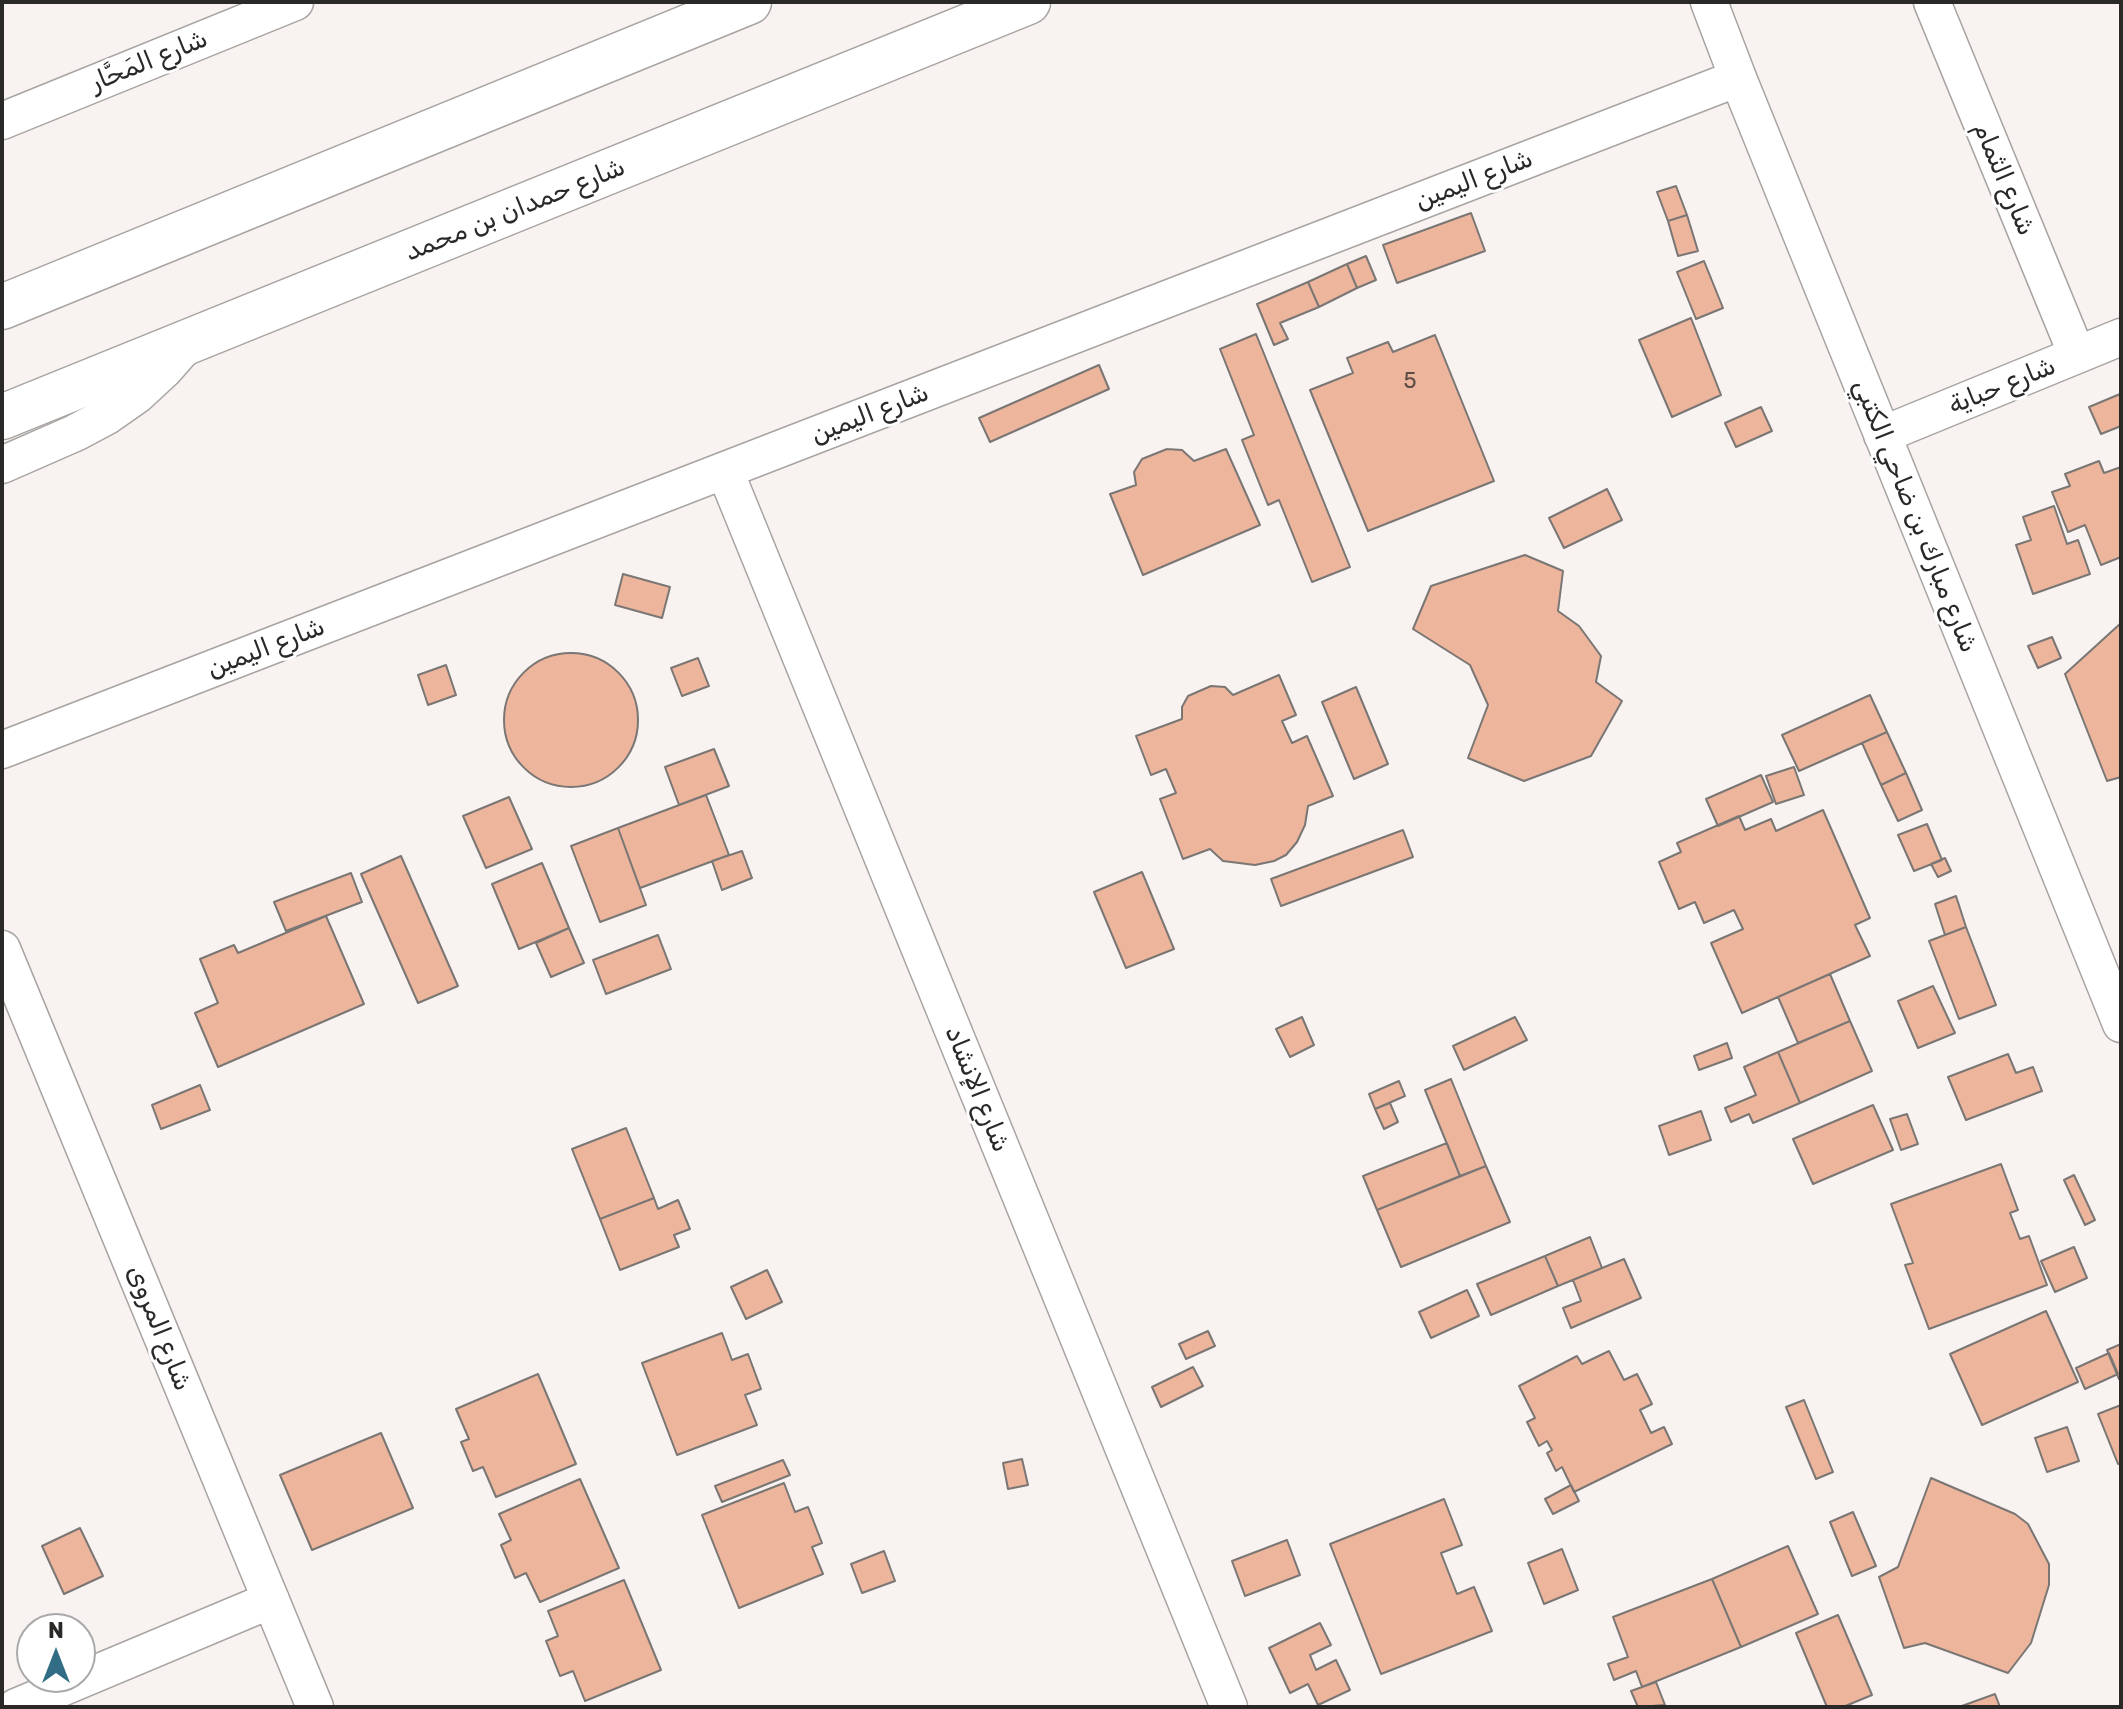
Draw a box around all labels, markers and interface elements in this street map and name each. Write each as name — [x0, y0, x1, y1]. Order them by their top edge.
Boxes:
street label: شارع المَحَّار — [86, 23, 212, 99]
street label: شارع الثمام — [1966, 118, 2042, 240]
street label: شارع اليمين — [1411, 143, 1537, 217]
street label: شارع حمدان بن محمد — [400, 152, 630, 268]
street label: شارع حباية — [1944, 350, 2060, 422]
house number: 5 — [1403, 369, 1417, 395]
street label: شارع مبارك بن ضاحي الكتبي — [1846, 375, 1984, 657]
street label: شارع اليمين — [807, 377, 933, 451]
street label: شارع اليمين — [203, 611, 329, 685]
street label: شارع الإنشاد — [938, 1021, 1016, 1157]
street label: شارع المروى — [120, 1261, 198, 1395]
north arrow — [16, 1613, 96, 1693]
text: N — [48, 1617, 64, 1644]

